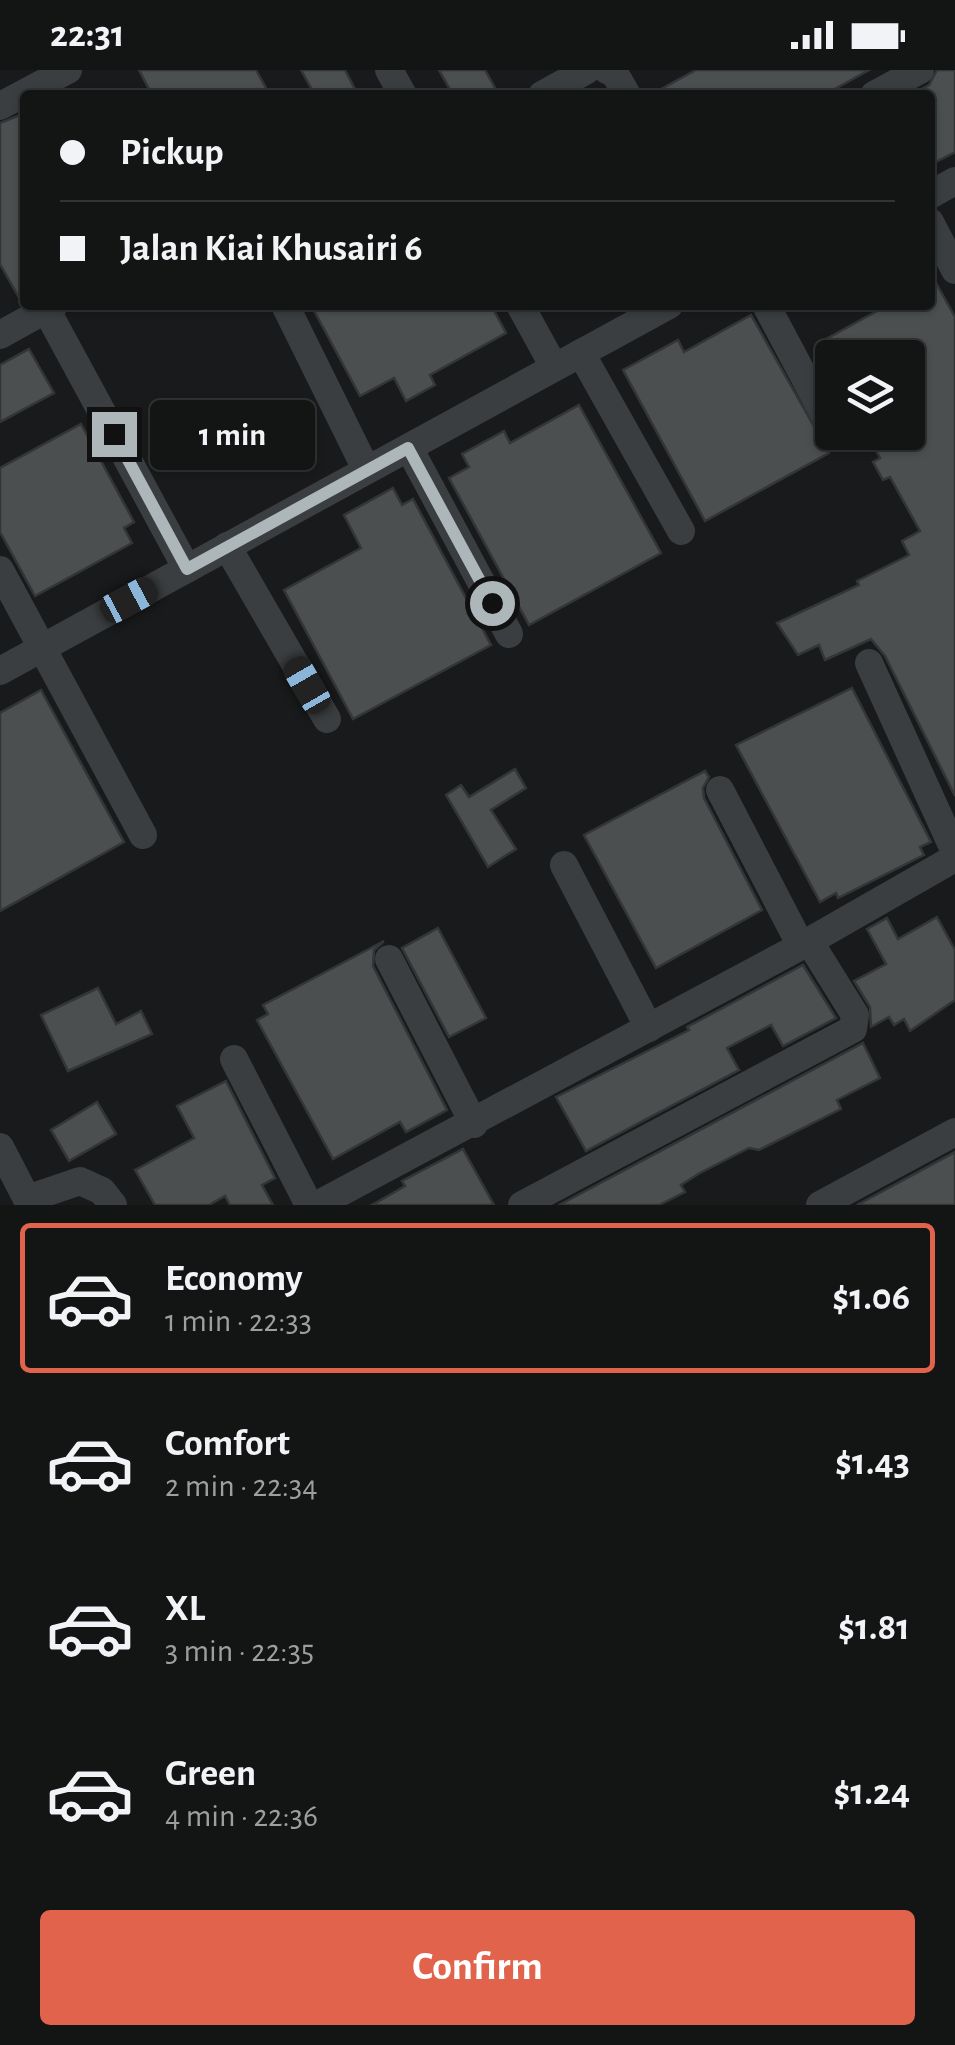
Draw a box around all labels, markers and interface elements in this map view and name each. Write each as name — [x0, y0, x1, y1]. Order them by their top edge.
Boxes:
text: 22:31 — [50, 16, 125, 54]
text: Pickup — [120, 134, 224, 172]
text: Jalan Kiai Khusairi 6 — [120, 230, 423, 268]
map controls — [815, 340, 925, 450]
button: layers — [815, 340, 925, 450]
callout: 1 min — [149, 399, 314, 469]
route end — [92, 412, 137, 457]
text: 1 min — [199, 419, 266, 451]
car — [95, 573, 163, 627]
route start — [470, 581, 515, 626]
car — [279, 652, 335, 718]
icon: car — [45, 1253, 135, 1343]
text: Economy — [165, 1260, 303, 1298]
text: $1.06 — [832, 1279, 910, 1317]
text: 1 min · 22:33 — [165, 1305, 312, 1337]
icon: car — [45, 1418, 135, 1508]
text: Comfort — [165, 1425, 290, 1463]
text: $1.43 — [835, 1444, 910, 1482]
text: 2 min · 22:34 — [165, 1470, 318, 1502]
icon: car — [45, 1583, 135, 1673]
text: XL — [165, 1590, 205, 1628]
text: $1.81 — [838, 1609, 910, 1647]
text: 3 min · 22:35 — [165, 1635, 314, 1667]
icon: car — [45, 1748, 135, 1838]
text: Green — [165, 1755, 256, 1793]
text: $1.24 — [834, 1774, 910, 1812]
text: 4 min · 22:36 — [165, 1800, 318, 1832]
button: Confirm — [40, 1910, 915, 2025]

